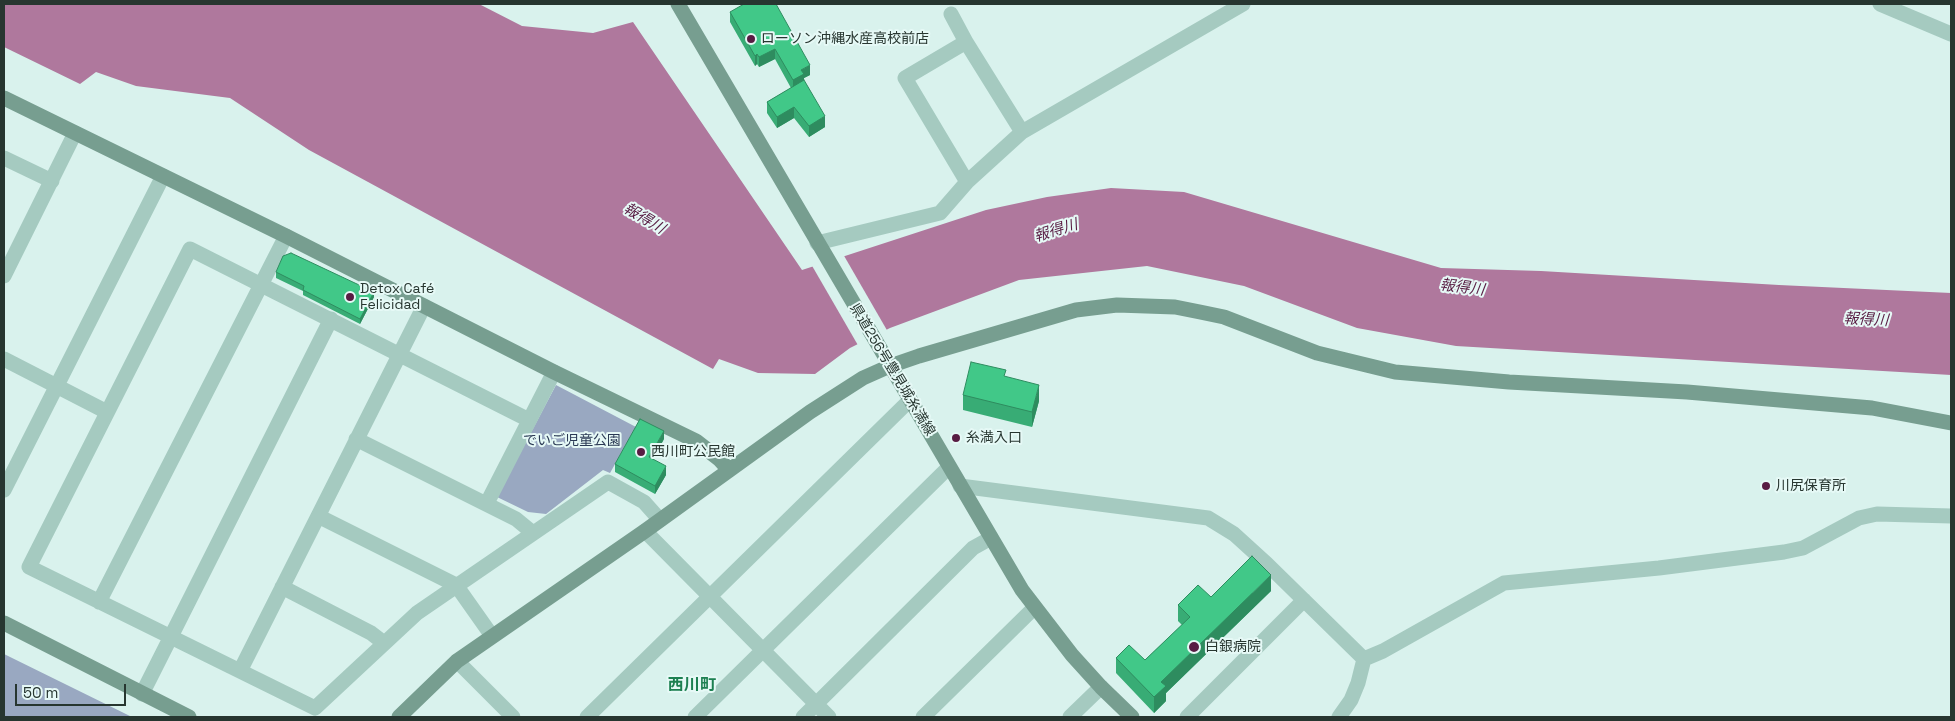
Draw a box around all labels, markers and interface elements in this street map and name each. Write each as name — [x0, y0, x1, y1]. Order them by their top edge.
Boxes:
place label: ローソン沖縄水産高校前店 — [761, 31, 929, 47]
marker: ローソン沖縄水産高校前店 — [745, 33, 757, 45]
water label: 報得川 — [620, 200, 668, 238]
water label: 報得川 — [1032, 216, 1080, 246]
water label: 報得川 — [1439, 276, 1485, 300]
place label: Detox Café Felicidad — [360, 281, 434, 314]
marker: Detox Café Felicidad — [344, 291, 356, 303]
street label: 県道256号豊見城糸満線 — [846, 301, 938, 439]
water label: 報得川 — [1843, 310, 1889, 330]
place label: 糸満入口 — [966, 430, 1022, 446]
marker: 糸満入口 — [950, 432, 962, 444]
park label: でいご児童公園 — [523, 433, 621, 449]
place label: 西川町公民館 — [651, 444, 735, 460]
marker: 西川町公民館 — [635, 446, 647, 458]
place label: 川尻保育所 — [1776, 478, 1846, 494]
marker: 川尻保育所 — [1760, 480, 1772, 492]
place label: 白銀病院 — [1205, 639, 1261, 655]
marker: 白銀病院 — [1187, 640, 1201, 654]
scale bar — [18, 674, 129, 706]
district label: 西川町 — [668, 676, 716, 696]
text: 50 m — [23, 683, 58, 702]

